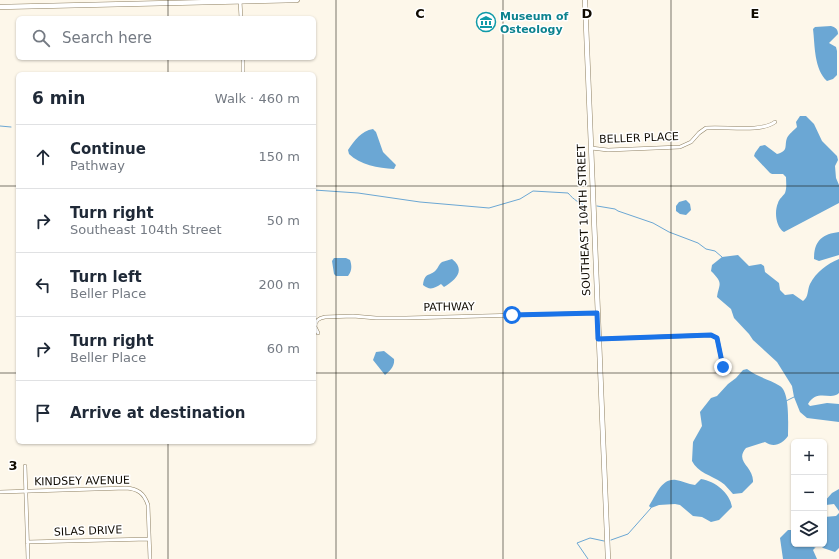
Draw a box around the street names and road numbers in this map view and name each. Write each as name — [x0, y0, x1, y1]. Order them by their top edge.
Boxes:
street label: BELLER PLACE — [599, 130, 679, 146]
street label: SOUTHEAST 104TH STREET — [575, 144, 593, 296]
street label: PATHWAY — [423, 300, 475, 314]
street label: KINDSEY AVENUE — [34, 474, 130, 488]
street label: SILAS DRIVE — [54, 523, 122, 539]

